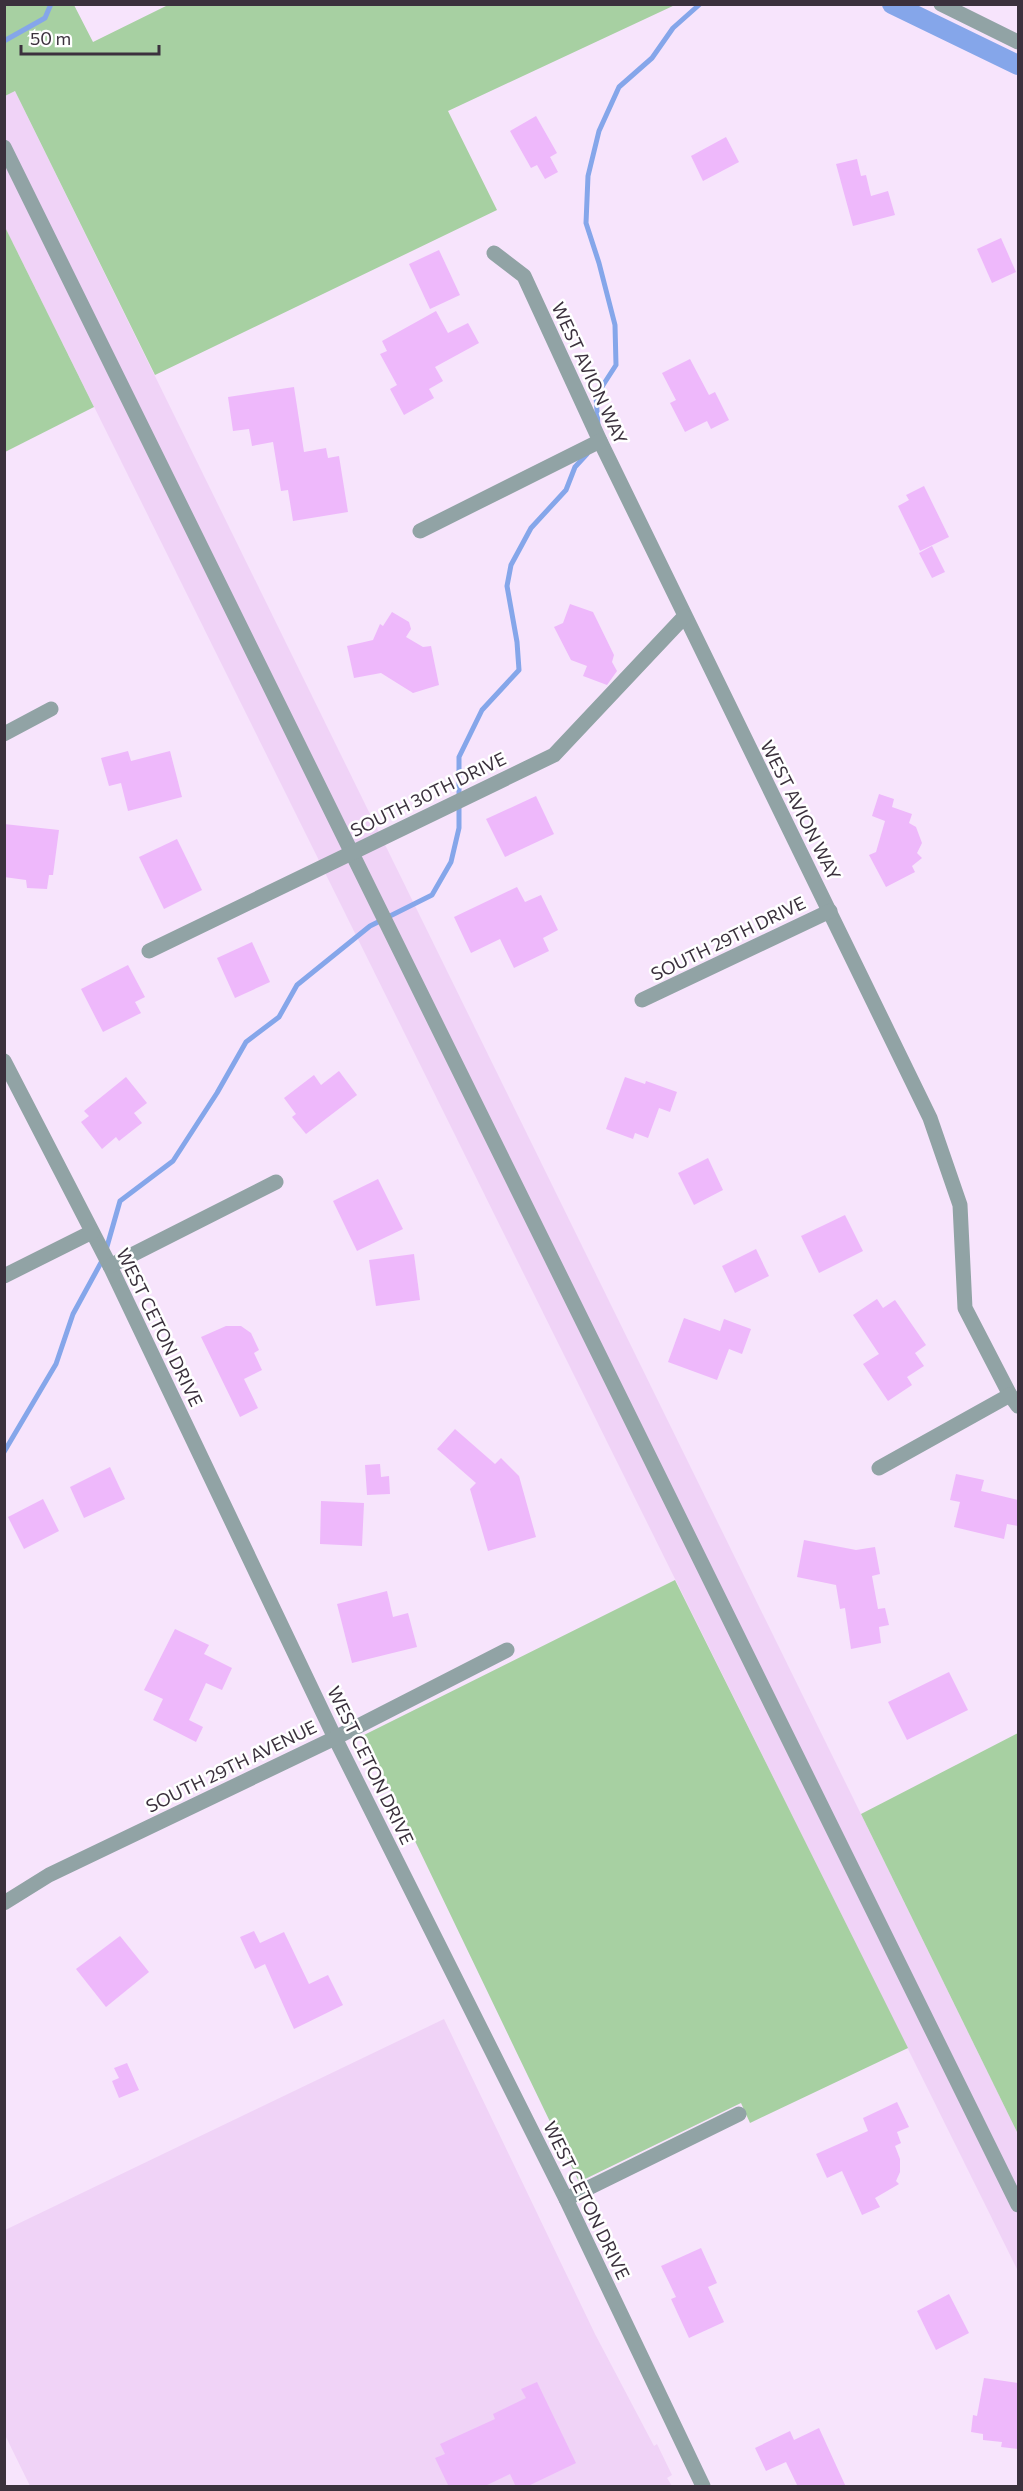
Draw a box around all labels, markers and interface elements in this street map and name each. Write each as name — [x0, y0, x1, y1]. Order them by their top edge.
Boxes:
scale bar — [21, 18, 159, 56]
text: 50 m — [30, 27, 71, 49]
street label: WEST AVION WAY — [547, 298, 633, 448]
street label: WEST AVION WAY — [756, 736, 846, 884]
street label: SOUTH 30TH DRIVE — [347, 747, 509, 841]
street label: SOUTH 29TH DRIVE — [647, 891, 809, 985]
street label: WEST CETON DRIVE — [112, 1244, 208, 1410]
street label: WEST CETON DRIVE — [323, 1682, 419, 1848]
street label: SOUTH 29TH AVENUE — [142, 1715, 320, 1817]
street label: WEST CETON DRIVE — [539, 2117, 635, 2283]

